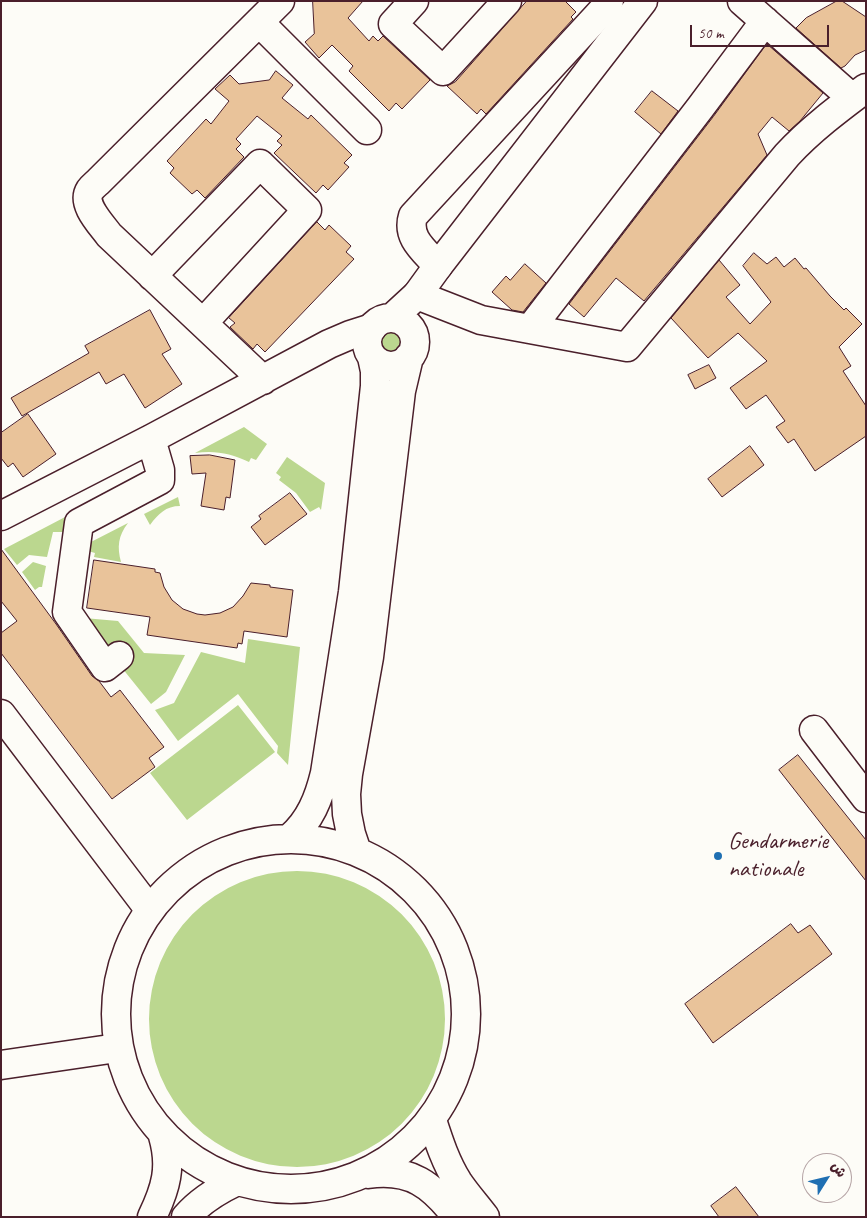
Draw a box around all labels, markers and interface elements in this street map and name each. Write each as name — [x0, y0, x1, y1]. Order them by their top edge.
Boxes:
scale bar — [692, 15, 831, 47]
text: 50 m — [698, 24, 724, 43]
place label: Gendarmerie nationale — [728, 828, 828, 884]
marker: Gendarmerie nationale — [712, 850, 724, 862]
north arrow — [802, 1153, 852, 1203]
text: ش — [827, 1158, 850, 1181]

